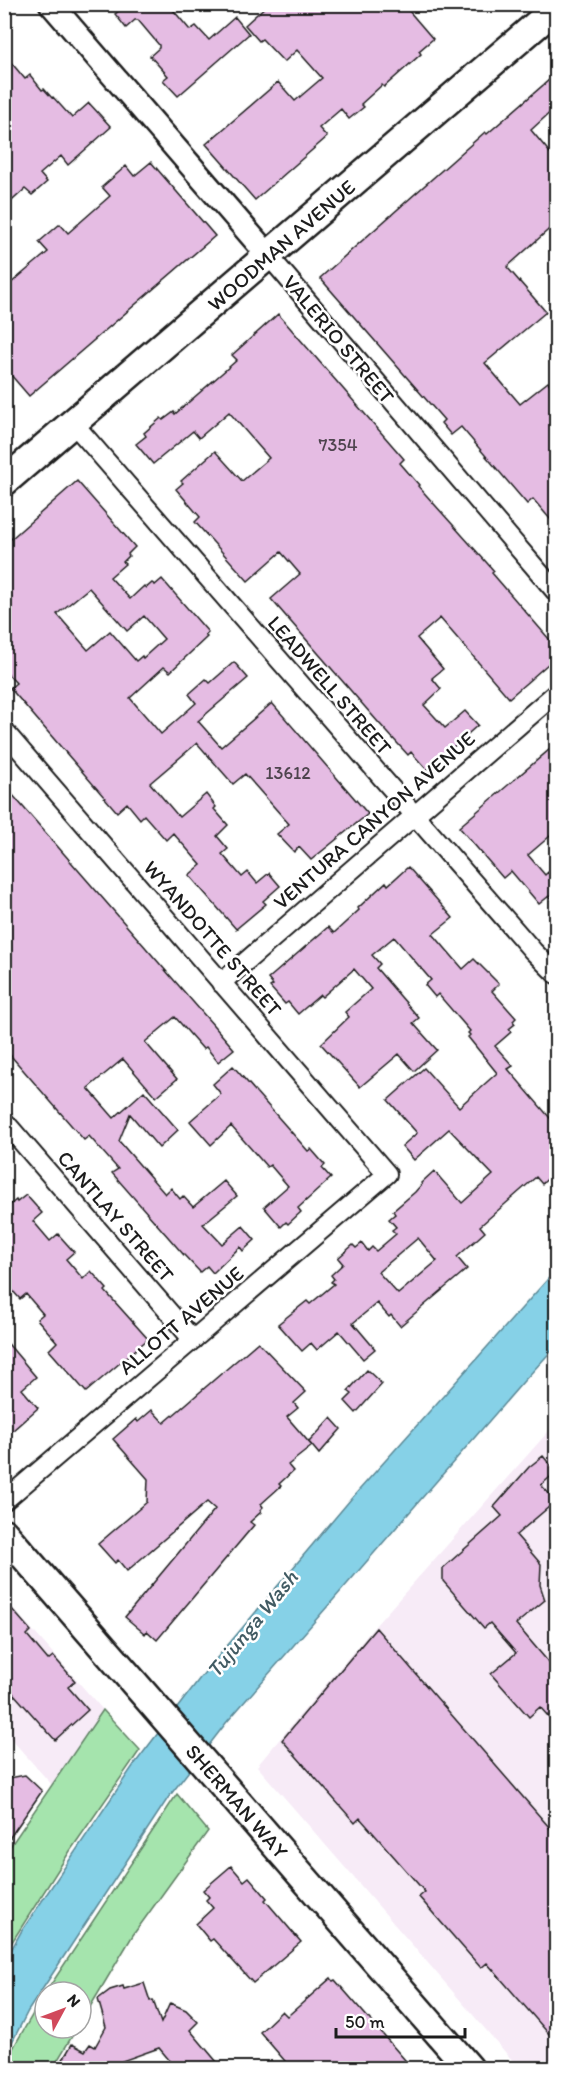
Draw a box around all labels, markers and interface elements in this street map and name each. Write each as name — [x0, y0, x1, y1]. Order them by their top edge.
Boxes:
street label: WOODMAN AVENUE — [202, 174, 360, 316]
street label: VALERIO STREET — [278, 270, 400, 408]
house number: 7354 — [318, 434, 358, 456]
street label: LEADWELL STREET — [263, 610, 397, 760]
street label: VENTURA CANYON AVENUE — [268, 726, 480, 914]
house number: 13612 — [265, 762, 311, 784]
street label: WYANDOTTE STREET — [139, 855, 288, 1021]
street label: CANTLAY STREET — [52, 1145, 180, 1287]
street label: ALLOTT AVENUE — [114, 1261, 248, 1379]
water label: Tujunga Wash — [201, 1564, 304, 1683]
street label: SHERMAN WAY — [181, 1739, 293, 1863]
north arrow — [33, 1980, 93, 2040]
text: N — [63, 1990, 85, 2011]
scale bar — [336, 2001, 465, 2039]
text: 50 m — [345, 2011, 385, 2033]

